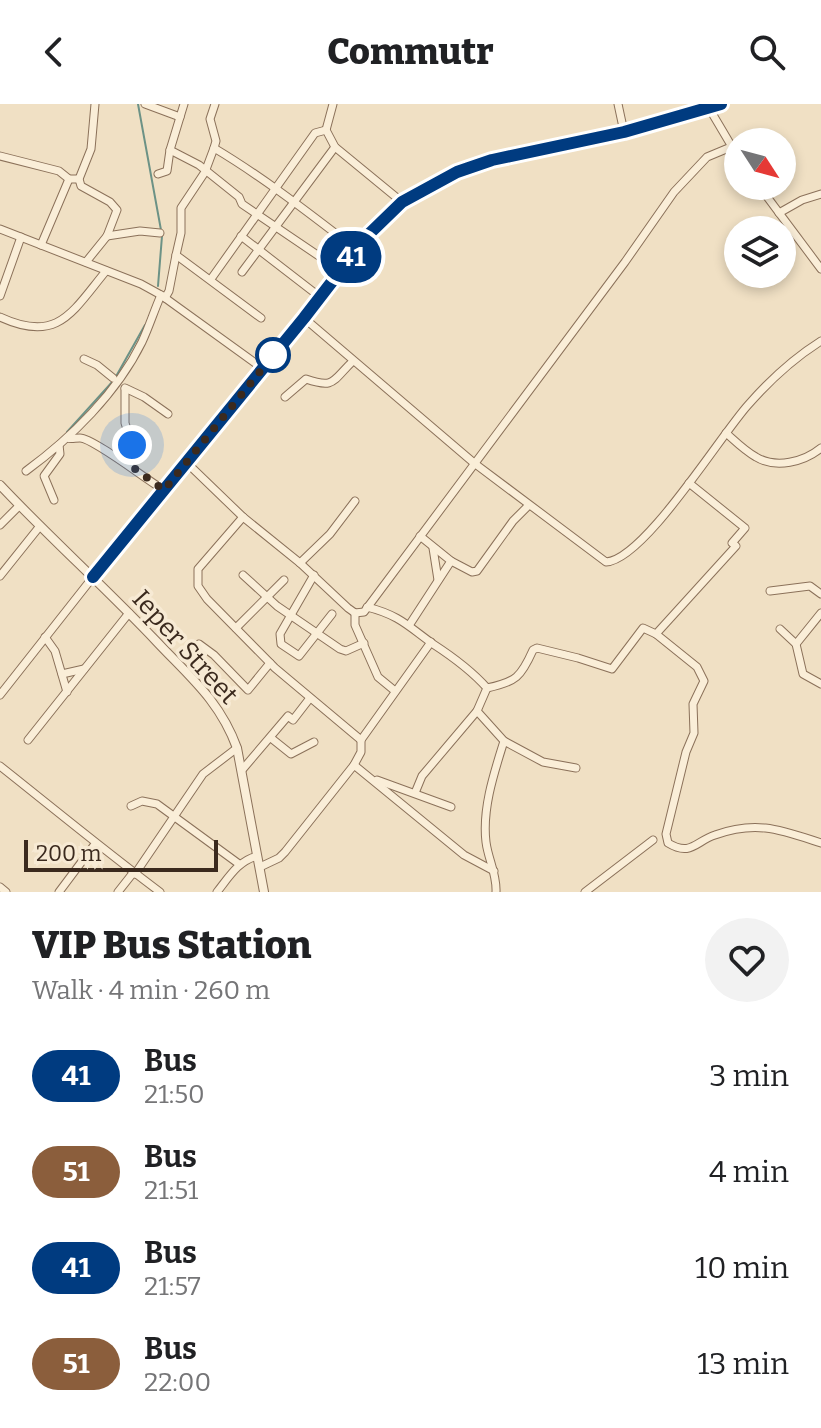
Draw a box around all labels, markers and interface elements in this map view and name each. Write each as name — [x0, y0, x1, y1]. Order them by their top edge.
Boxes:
icon: back — [32, 30, 76, 74]
text: Commutr — [327, 30, 494, 74]
icon: search — [745, 30, 789, 74]
north arrow — [724, 128, 796, 200]
map controls — [724, 128, 796, 288]
button: layers — [724, 216, 796, 288]
line badge: 41 — [315, 231, 387, 283]
text: 41 — [336, 240, 366, 273]
unlabelled marker — [256, 338, 290, 372]
your location — [112, 425, 152, 465]
street label: Ieper Street — [126, 584, 245, 711]
scale bar — [24, 836, 218, 872]
text: 200 m — [36, 840, 102, 867]
button: heart — [705, 918, 789, 1002]
text: VIP Bus Station — [32, 922, 311, 968]
text: Walk · 4 min · 260 m — [32, 975, 270, 1006]
text: Bus — [144, 1043, 197, 1079]
text: 3 min — [709, 1058, 789, 1094]
text: 41 — [61, 1059, 91, 1092]
text: 21:50 — [144, 1079, 205, 1110]
text: Bus — [144, 1139, 197, 1175]
text: 4 min — [709, 1154, 789, 1190]
text: 51 — [62, 1155, 90, 1188]
text: 21:51 — [144, 1175, 198, 1206]
text: Bus — [144, 1235, 197, 1271]
text: 10 min — [695, 1250, 789, 1286]
text: 41 — [61, 1251, 91, 1284]
text: 21:57 — [144, 1271, 201, 1302]
text: Bus — [144, 1331, 197, 1367]
text: 13 min — [697, 1346, 789, 1382]
text: 51 — [62, 1347, 90, 1380]
text: 22:00 — [144, 1367, 211, 1398]

